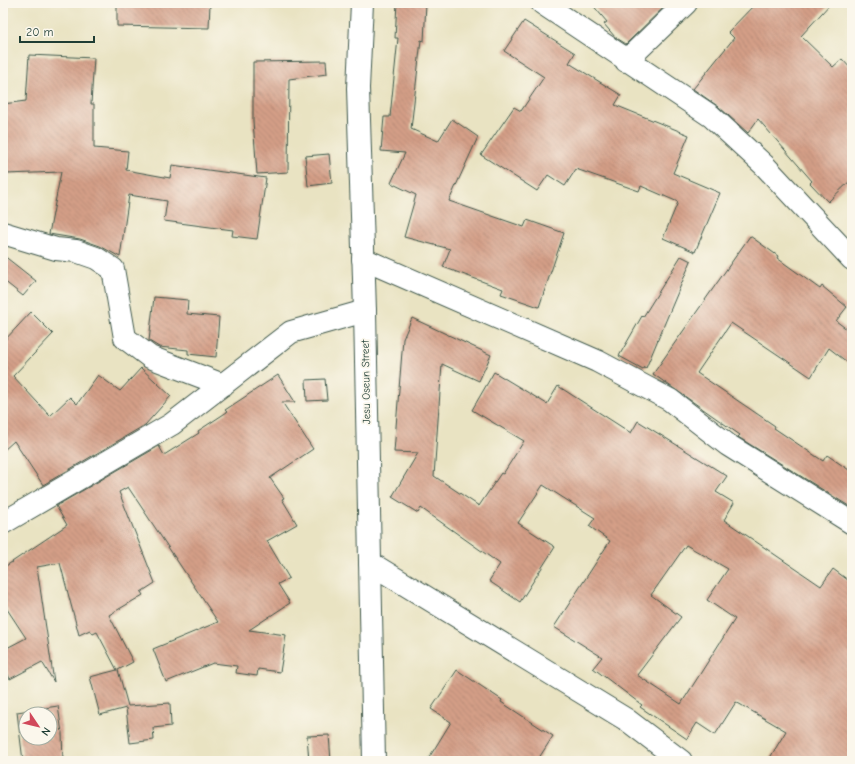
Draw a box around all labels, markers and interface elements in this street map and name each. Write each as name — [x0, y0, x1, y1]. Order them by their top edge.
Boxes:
scale bar — [20, 18, 94, 44]
text: 20 m — [26, 25, 54, 39]
street label: Jesu Oseun Street — [359, 339, 373, 424]
north arrow — [18, 706, 58, 746]
text: N — [38, 725, 53, 738]

